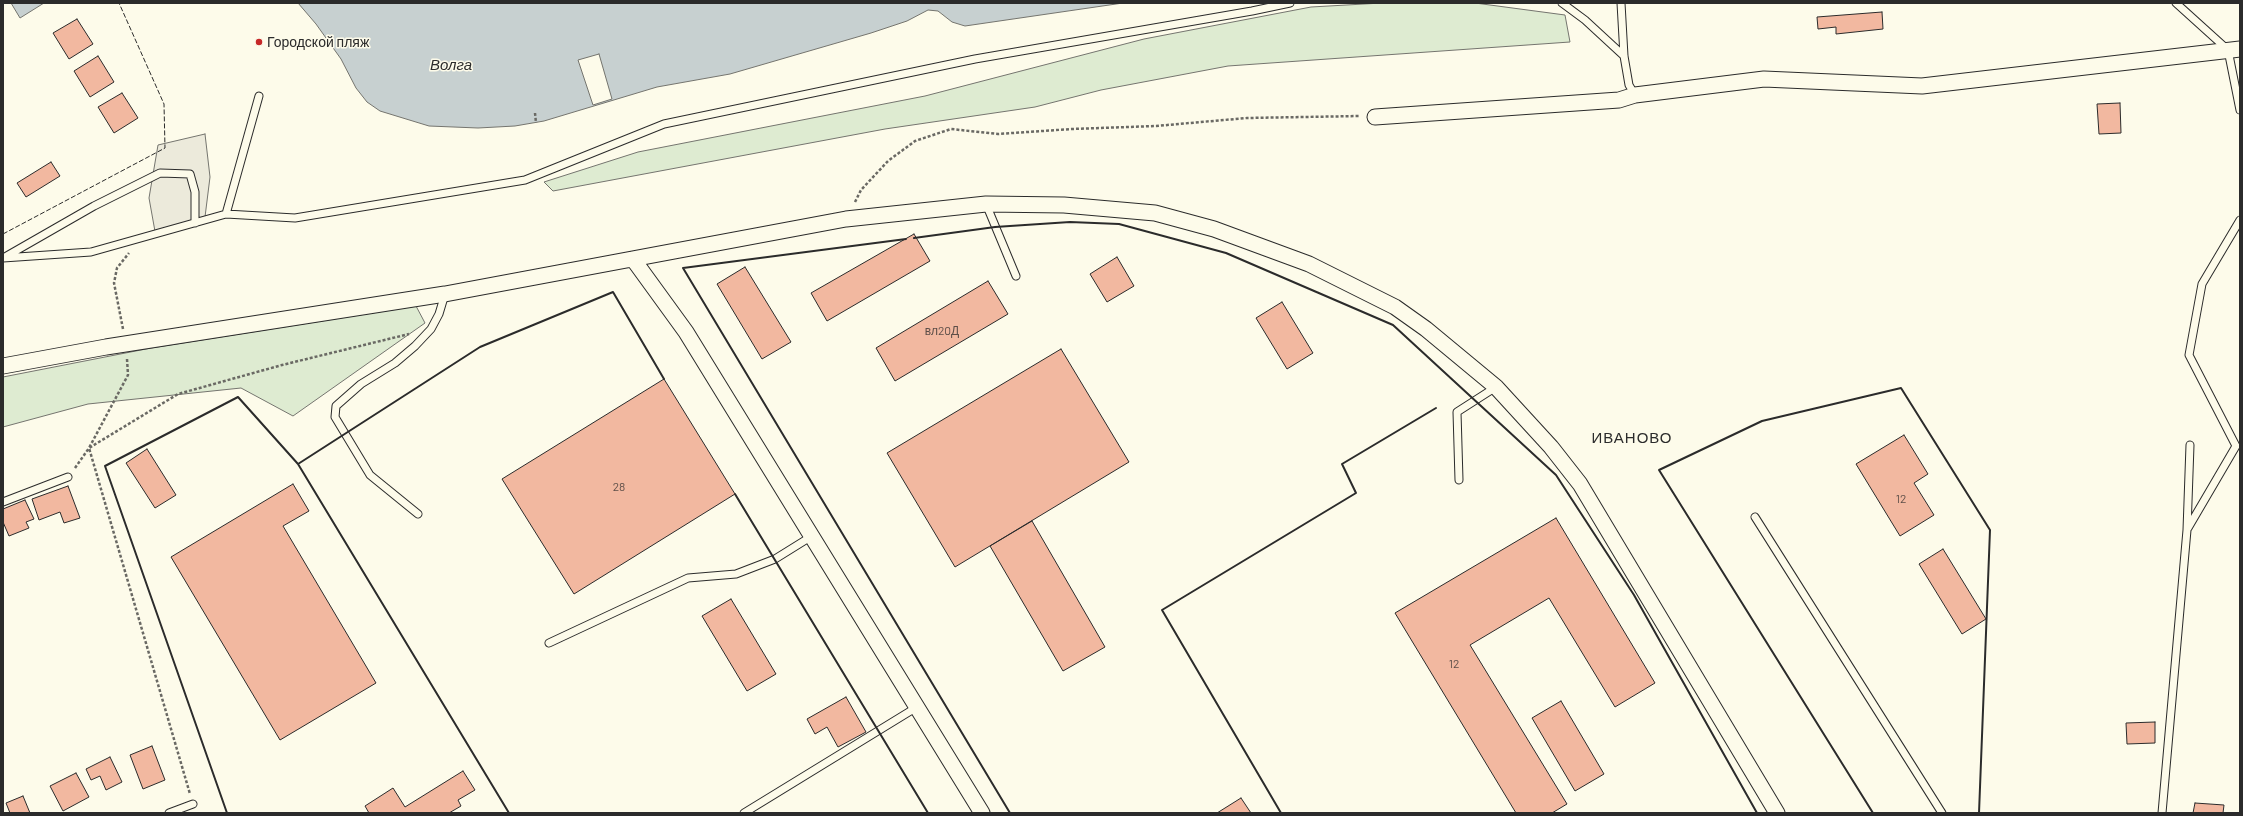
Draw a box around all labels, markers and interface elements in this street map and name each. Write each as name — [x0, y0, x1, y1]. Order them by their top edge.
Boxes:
place label: Городской пляж — [267, 34, 369, 50]
marker: Городской пляж — [254, 37, 264, 47]
water label: Волга — [430, 56, 472, 74]
house number: вл20Д — [925, 324, 959, 338]
district label: ИВАНОВО — [1592, 429, 1672, 447]
house number: 28 — [613, 480, 625, 494]
house number: 12 — [1896, 492, 1906, 506]
house number: 12 — [1449, 657, 1459, 671]

